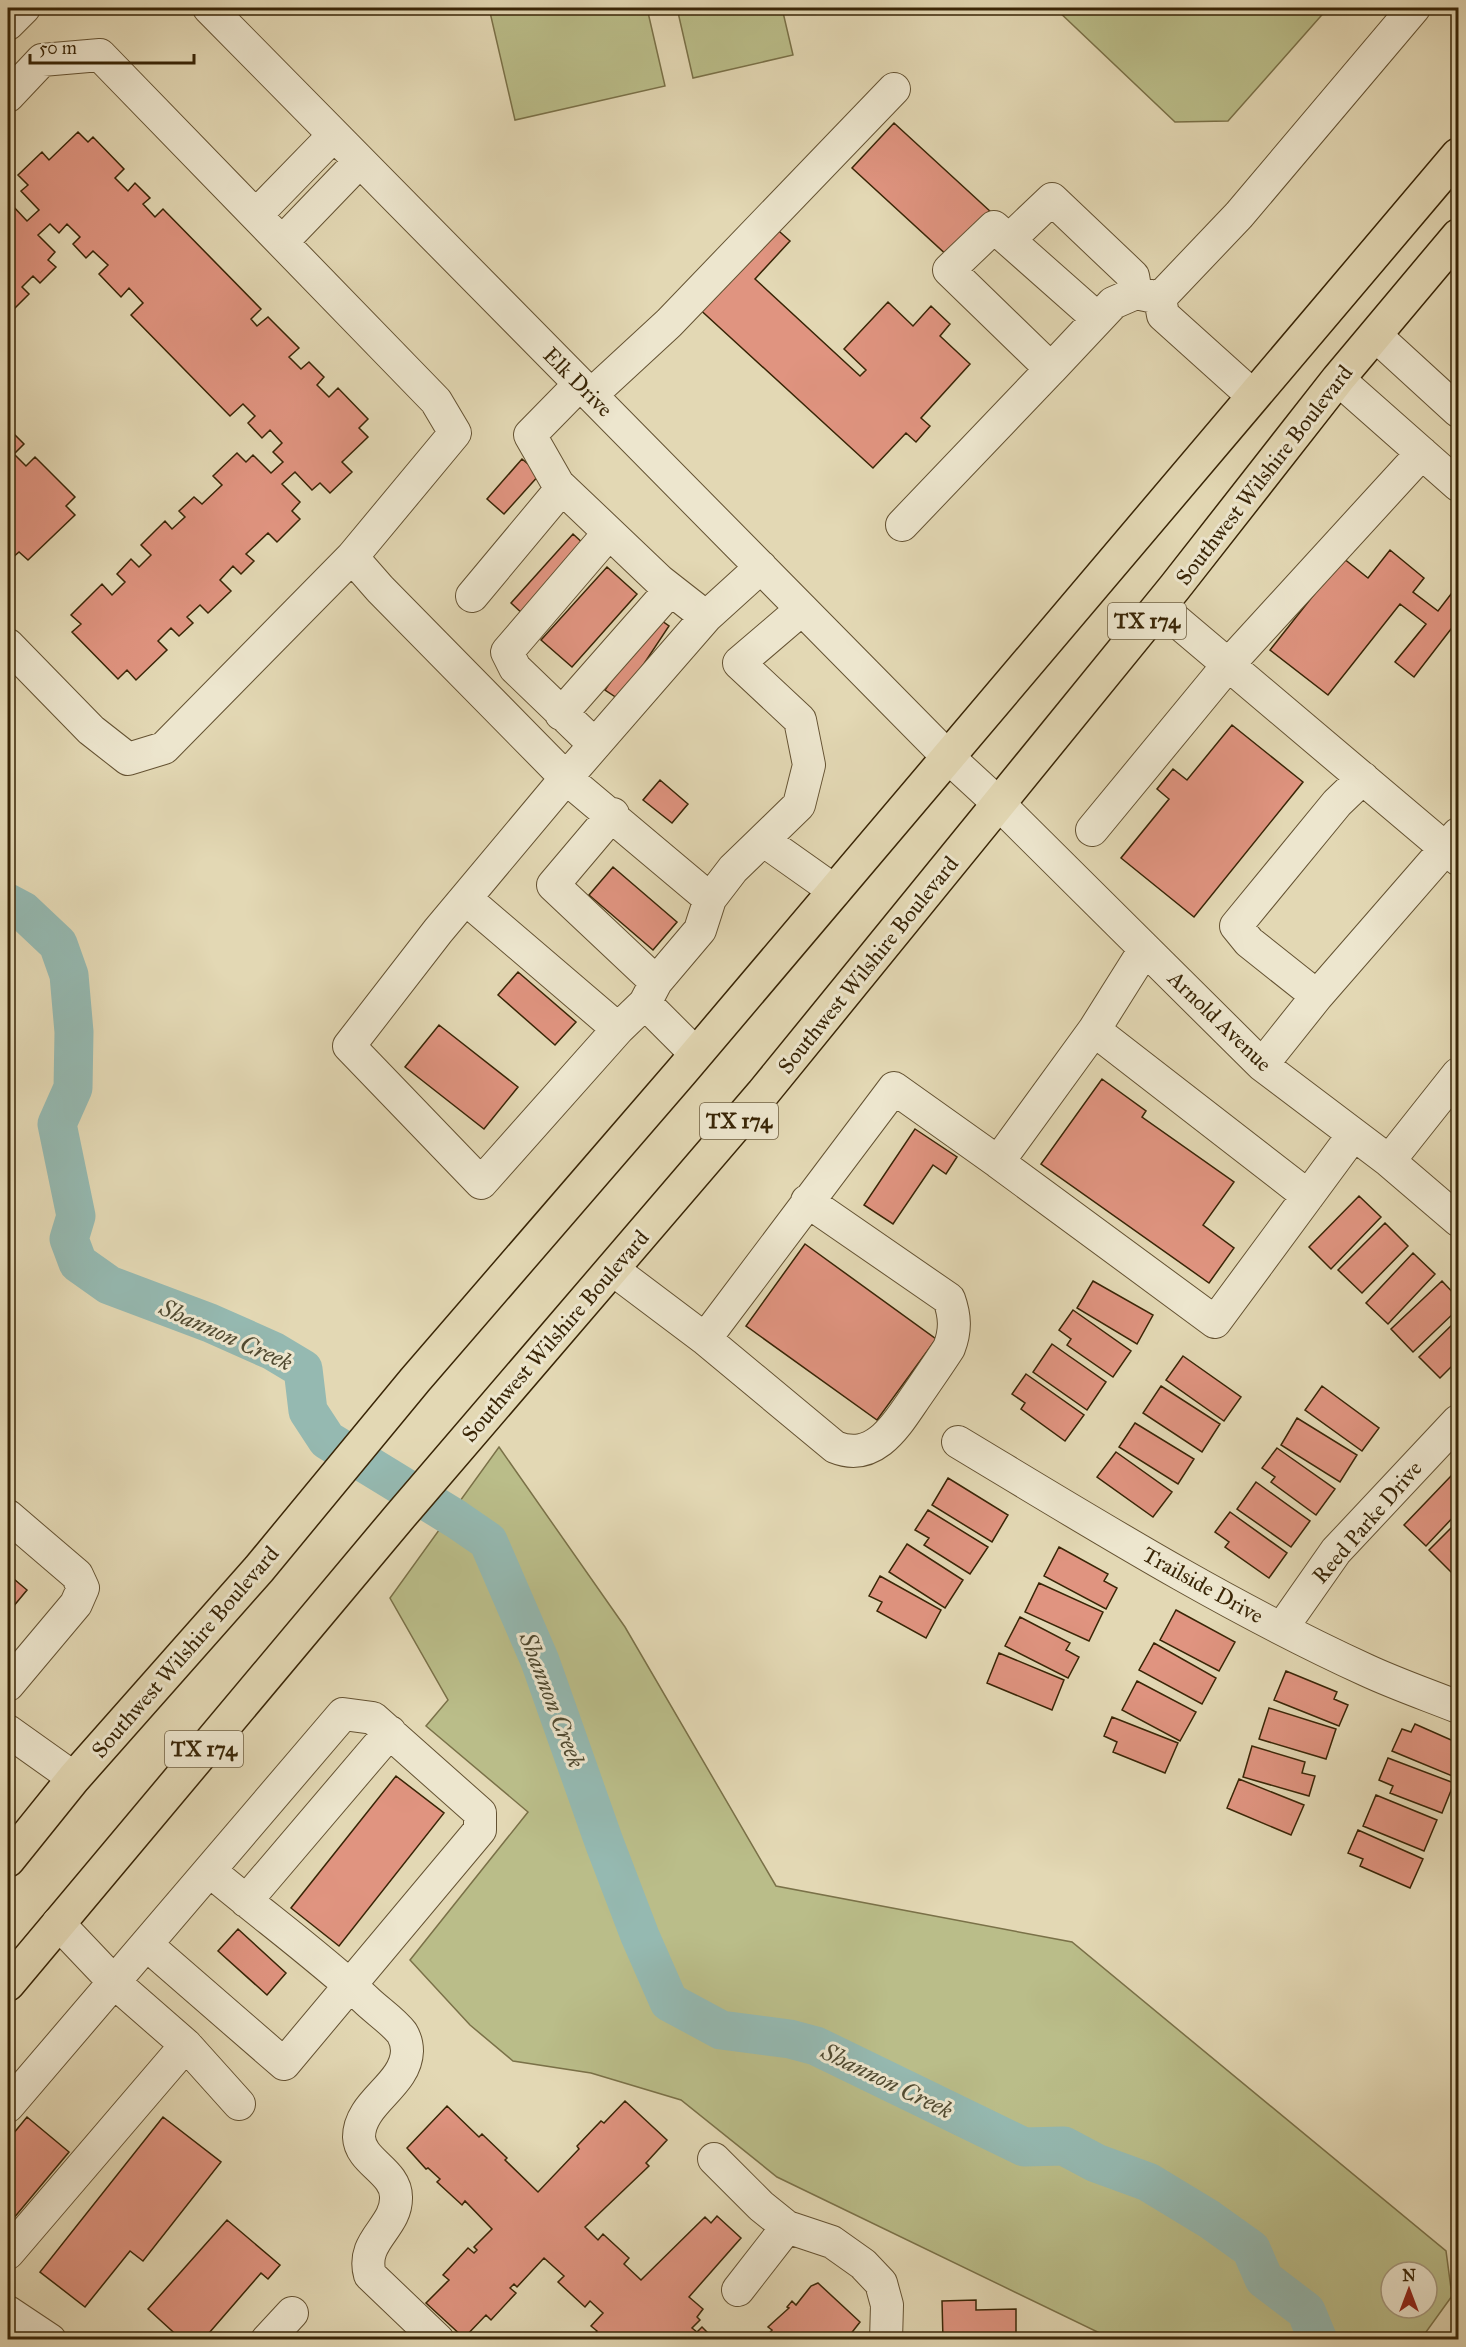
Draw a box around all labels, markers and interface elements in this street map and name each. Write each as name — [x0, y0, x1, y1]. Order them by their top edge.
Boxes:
scale bar — [30, 27, 194, 65]
text: 50 m — [39, 37, 77, 59]
street label: Elk Drive — [538, 342, 618, 422]
street label: Southwest Wilshire Boulevard — [1170, 360, 1358, 590]
road number: TX 174 — [1108, 603, 1186, 639]
street label: Southwest Wilshire Boulevard — [772, 851, 964, 1079]
street label: Arnold Avenue — [1162, 964, 1278, 1077]
road number: TX 174 — [700, 1103, 778, 1139]
street label: Southwest Wilshire Boulevard — [456, 1225, 654, 1447]
water label: Shannon Creek — [154, 1292, 297, 1378]
street label: Reed Parke Drive — [1306, 1455, 1428, 1589]
street label: Southwest Wilshire Boulevard — [86, 1541, 284, 1763]
street label: Trailside Drive — [1138, 1541, 1268, 1629]
water label: Shannon Creek — [512, 1627, 592, 1772]
road number: TX 174 — [165, 1731, 243, 1767]
water label: Shannon Creek — [815, 2036, 958, 2126]
north arrow — [1379, 2260, 1439, 2320]
text: N — [1402, 2266, 1416, 2285]

